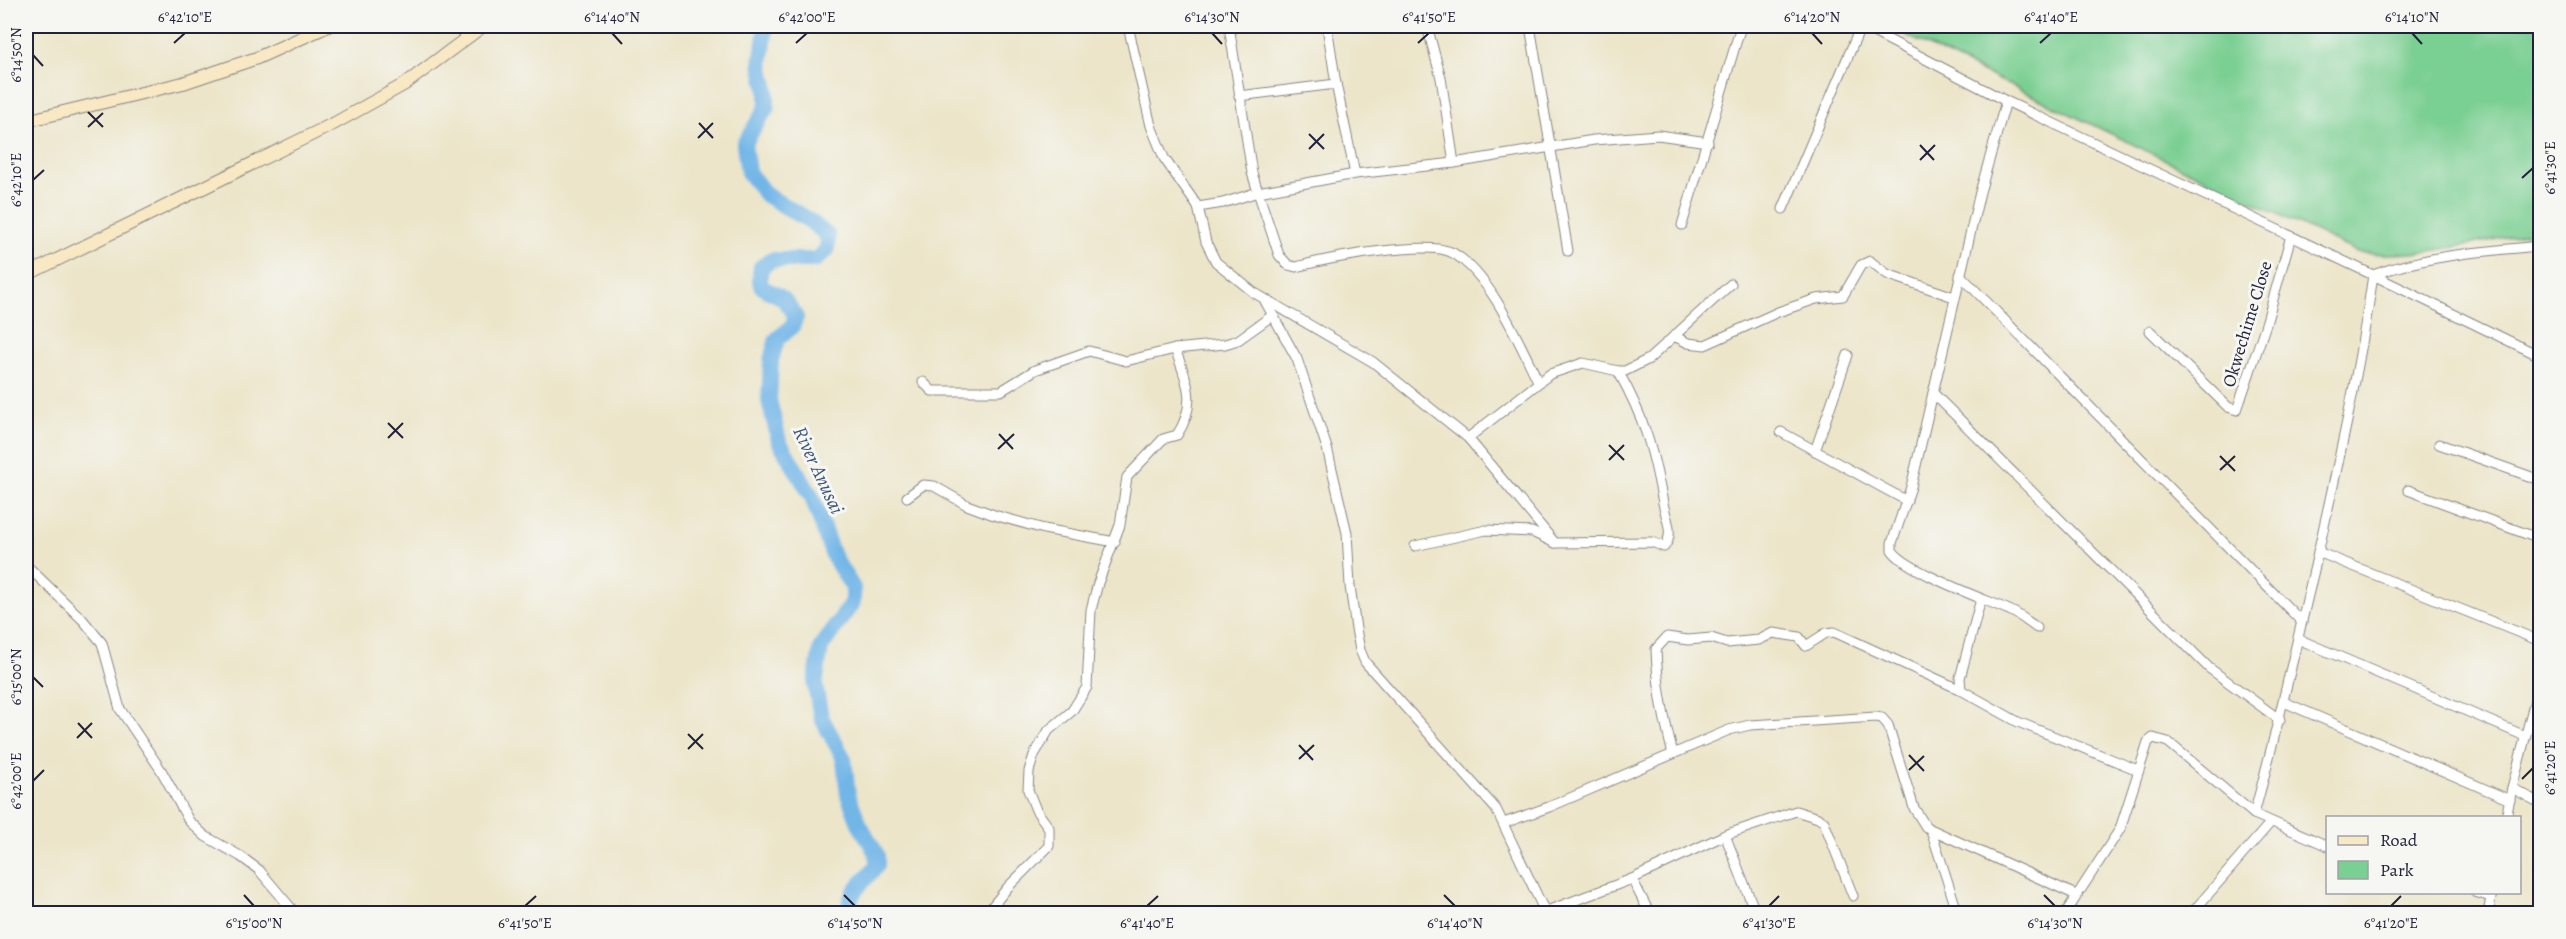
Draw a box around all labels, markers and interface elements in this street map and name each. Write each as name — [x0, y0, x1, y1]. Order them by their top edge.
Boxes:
text: 6°42'10"E — [158, 7, 212, 27]
text: 6°14'40"N — [584, 7, 640, 27]
text: 6°42'00"E — [778, 7, 836, 27]
text: 6°14'30"N — [1184, 7, 1240, 27]
text: 6°41'50"E — [1402, 7, 1456, 27]
text: 6°14'20"N — [1784, 7, 1840, 27]
text: 6°41'40"E — [2024, 7, 2078, 27]
text: 6°14'10"N — [2385, 7, 2439, 27]
text: 6°14'50"N — [6, 27, 26, 83]
text: 6°41'30"E — [2540, 141, 2560, 195]
text: 6°42'10"E — [6, 153, 26, 207]
street label: Okwechime Close — [2216, 258, 2278, 390]
water label: River Anusai — [786, 422, 851, 519]
text: 6°15'00"N — [6, 648, 26, 705]
text: 6°41'20"E — [2540, 741, 2560, 795]
text: 6°42'00"E — [6, 752, 26, 810]
legend — [2326, 816, 2521, 894]
text: Road — [2380, 828, 2418, 852]
text: Park — [2380, 858, 2414, 882]
text: 6°15'00"N — [226, 913, 283, 933]
text: 6°41'50"E — [498, 913, 552, 933]
text: 6°14'50"N — [827, 913, 883, 933]
text: 6°41'40"E — [1120, 913, 1174, 933]
text: 6°14'40"N — [1427, 913, 1483, 933]
text: 6°41'30"E — [1742, 913, 1796, 933]
text: 6°14'30"N — [2027, 913, 2083, 933]
text: 6°41'20"E — [2364, 913, 2418, 933]

